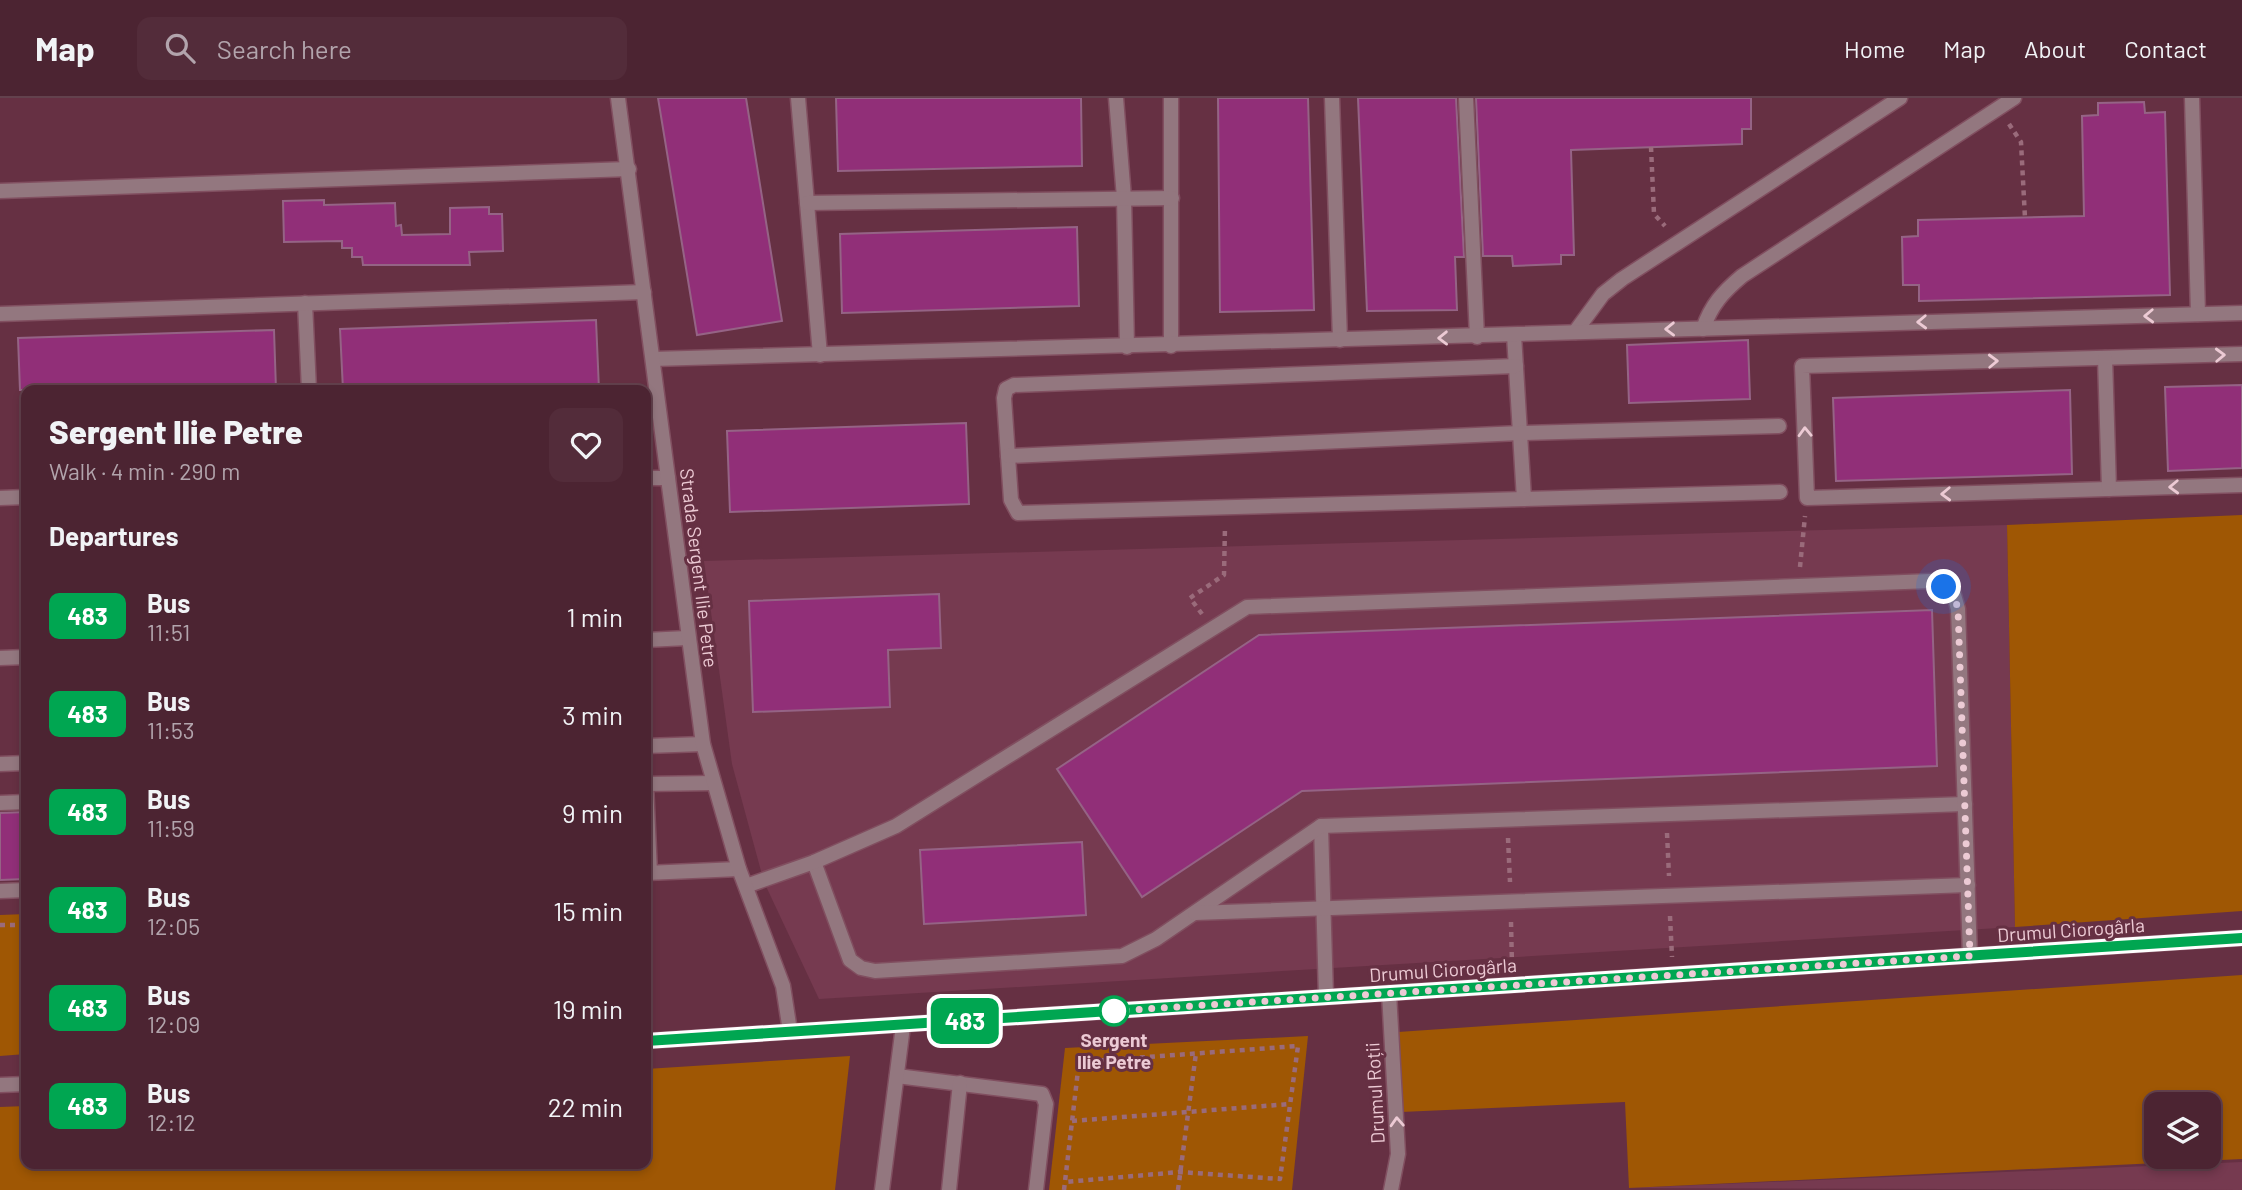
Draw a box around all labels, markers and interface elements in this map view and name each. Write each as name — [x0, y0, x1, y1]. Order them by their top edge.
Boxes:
search box — [137, 17, 627, 80]
text: Map — [35, 28, 95, 68]
icon: search — [161, 29, 199, 67]
text: Search here — [217, 33, 352, 64]
text: Home — [1844, 34, 1905, 63]
text: Map — [1943, 34, 1986, 63]
text: About — [2024, 34, 2086, 63]
text: Contact — [2124, 34, 2207, 63]
one-way arrow — [2144, 308, 2155, 323]
one-way arrow — [1916, 315, 1927, 330]
one-way arrow — [1664, 322, 1675, 337]
one-way arrow — [1437, 330, 1447, 346]
one-way arrow — [2215, 347, 2226, 362]
one-way arrow — [1988, 353, 1999, 369]
button: heart — [549, 408, 623, 482]
text: Sergent Ilie Petre — [49, 411, 303, 451]
one-way arrow — [1797, 426, 1812, 437]
text: Walk · 4 min · 290 m — [49, 457, 240, 485]
street label: Strada Sergent Ilie Petre — [676, 467, 723, 669]
one-way arrow — [2168, 480, 2179, 495]
one-way arrow — [1941, 486, 1951, 502]
text: Departures — [49, 520, 179, 551]
your location — [1926, 569, 1961, 604]
text: Bus — [147, 587, 190, 618]
text: 483 — [67, 601, 108, 630]
text: 1 min — [567, 601, 623, 632]
text: 11:51 — [147, 618, 190, 646]
text: Bus — [147, 685, 190, 716]
text: 483 — [67, 699, 108, 728]
text: 3 min — [562, 699, 623, 730]
text: 11:53 — [147, 716, 195, 744]
text: Bus — [147, 783, 190, 814]
text: 483 — [67, 797, 108, 826]
text: 9 min — [562, 797, 623, 828]
text: 11:59 — [147, 814, 195, 842]
text: Bus — [147, 881, 190, 912]
text: 483 — [67, 895, 108, 924]
text: 15 min — [553, 895, 623, 926]
text: 12:05 — [147, 912, 200, 940]
street label: Drumul Ciorogârla — [1997, 913, 2145, 946]
street label: Drumul Ciorogârla — [1369, 953, 1517, 986]
text: Bus — [147, 979, 190, 1010]
text: 483 — [67, 993, 108, 1022]
text: 19 min — [553, 993, 623, 1024]
marker: Sergent Ilie Petre — [1099, 996, 1129, 1026]
line badge: 483 — [925, 998, 1005, 1044]
text: 483 — [945, 1006, 985, 1035]
text: 12:09 — [147, 1010, 200, 1038]
place label: Sergent Ilie Petre — [1077, 1028, 1151, 1073]
street label: Drumul Roții — [1360, 1042, 1389, 1144]
text: Bus — [147, 1077, 190, 1108]
text: 483 — [67, 1091, 108, 1120]
text: 22 min — [548, 1091, 623, 1122]
map controls — [2144, 1092, 2221, 1169]
button: layers — [2144, 1092, 2221, 1169]
text: 12:12 — [147, 1108, 196, 1136]
one-way arrow — [1389, 1117, 1404, 1128]

